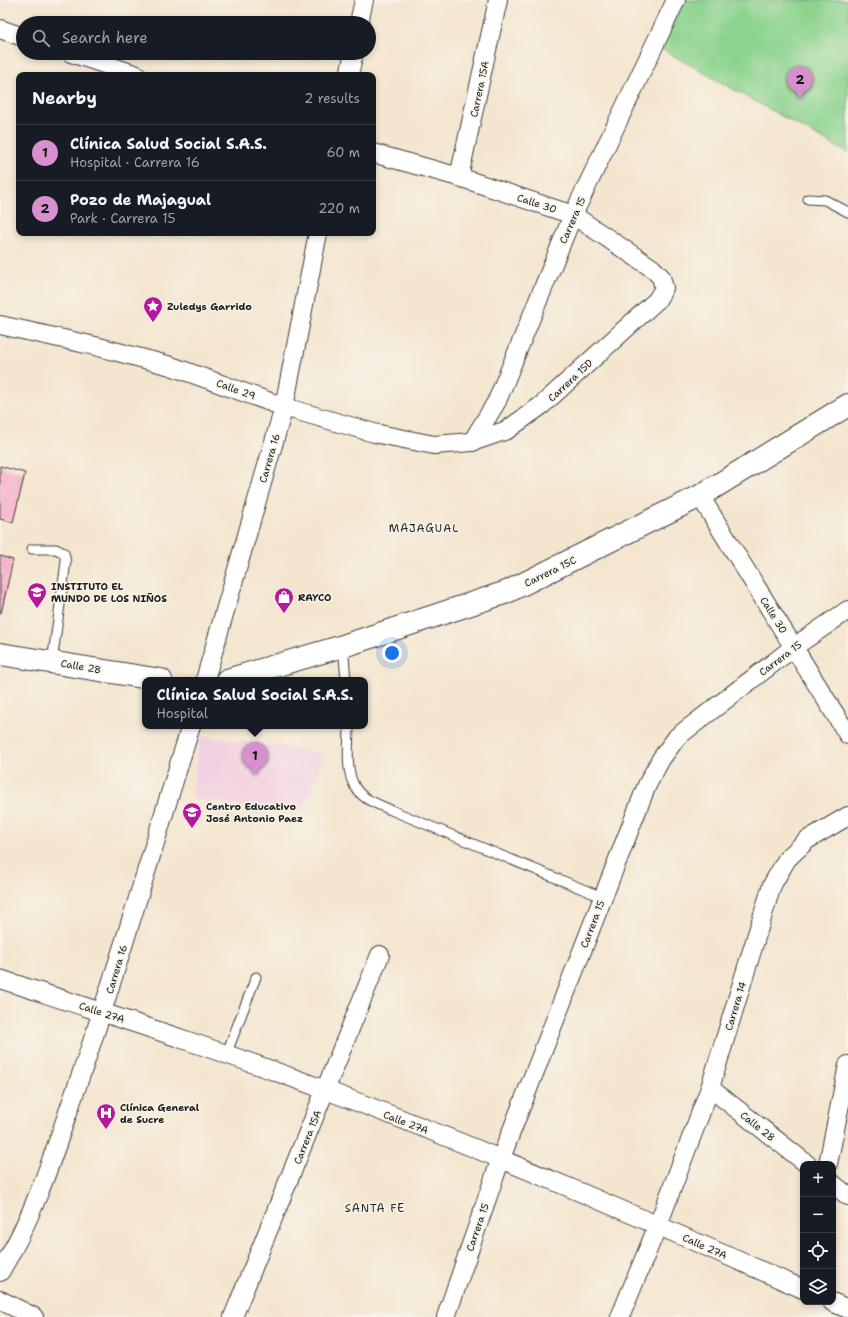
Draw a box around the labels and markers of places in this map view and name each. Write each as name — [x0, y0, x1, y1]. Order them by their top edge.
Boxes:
pin: 2 — [787, 66, 813, 99]
place icon: Zuledys Garrido — [142, 295, 164, 323]
place label: Zuledys Garrido — [167, 300, 252, 313]
place label: INSTITUTO EL MUNDO DE LOS NIÑOS — [51, 580, 167, 605]
school or university icon: INSTITUTO EL MUNDO DE LOS NIÑOS — [26, 581, 48, 609]
shop icon: RAYCO — [273, 586, 295, 614]
place label: RAYCO — [298, 591, 331, 604]
pin: 1 — [242, 742, 268, 775]
place label: Centro Educativo José Antonio Paez — [206, 800, 303, 825]
school or university icon: Centro Educativo José Antonio Paez — [181, 801, 203, 829]
place label: Clínica General de Sucre — [120, 1101, 200, 1126]
hospital icon: Clínica General de Sucre — [95, 1102, 117, 1130]

